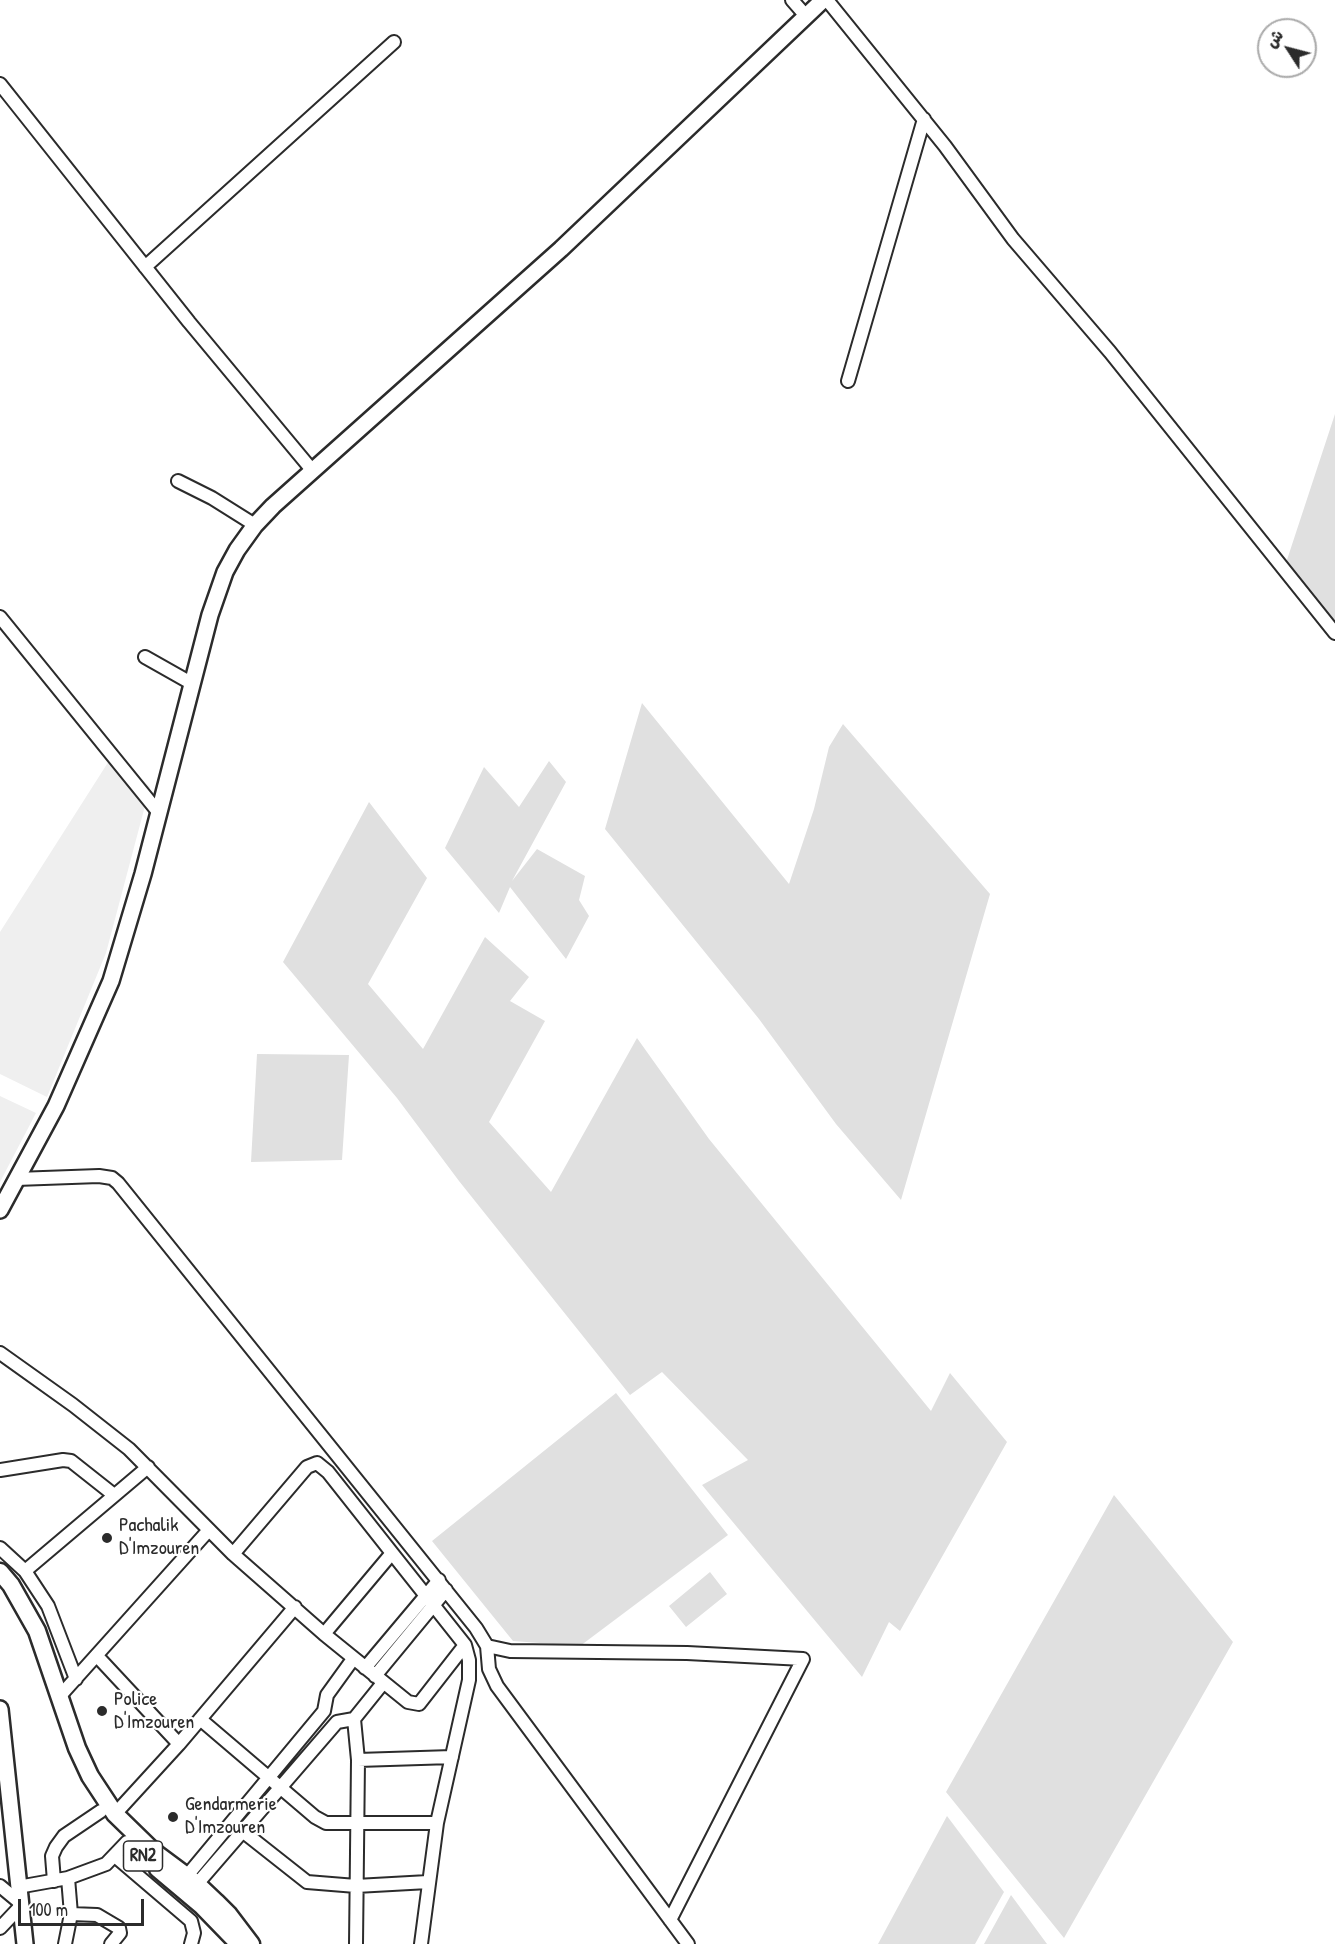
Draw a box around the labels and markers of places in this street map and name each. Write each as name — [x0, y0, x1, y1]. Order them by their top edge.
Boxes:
place label: Pachalik D'Imzouren — [119, 1514, 199, 1561]
marker: Pachalik D'Imzouren — [100, 1531, 114, 1545]
place label: Police D'Imzouren — [114, 1688, 194, 1735]
marker: Police D'Imzouren — [95, 1704, 109, 1718]
place label: Gendarmerie D'Imzouren — [185, 1793, 277, 1840]
marker: Gendarmerie D'Imzouren — [166, 1810, 180, 1824]

